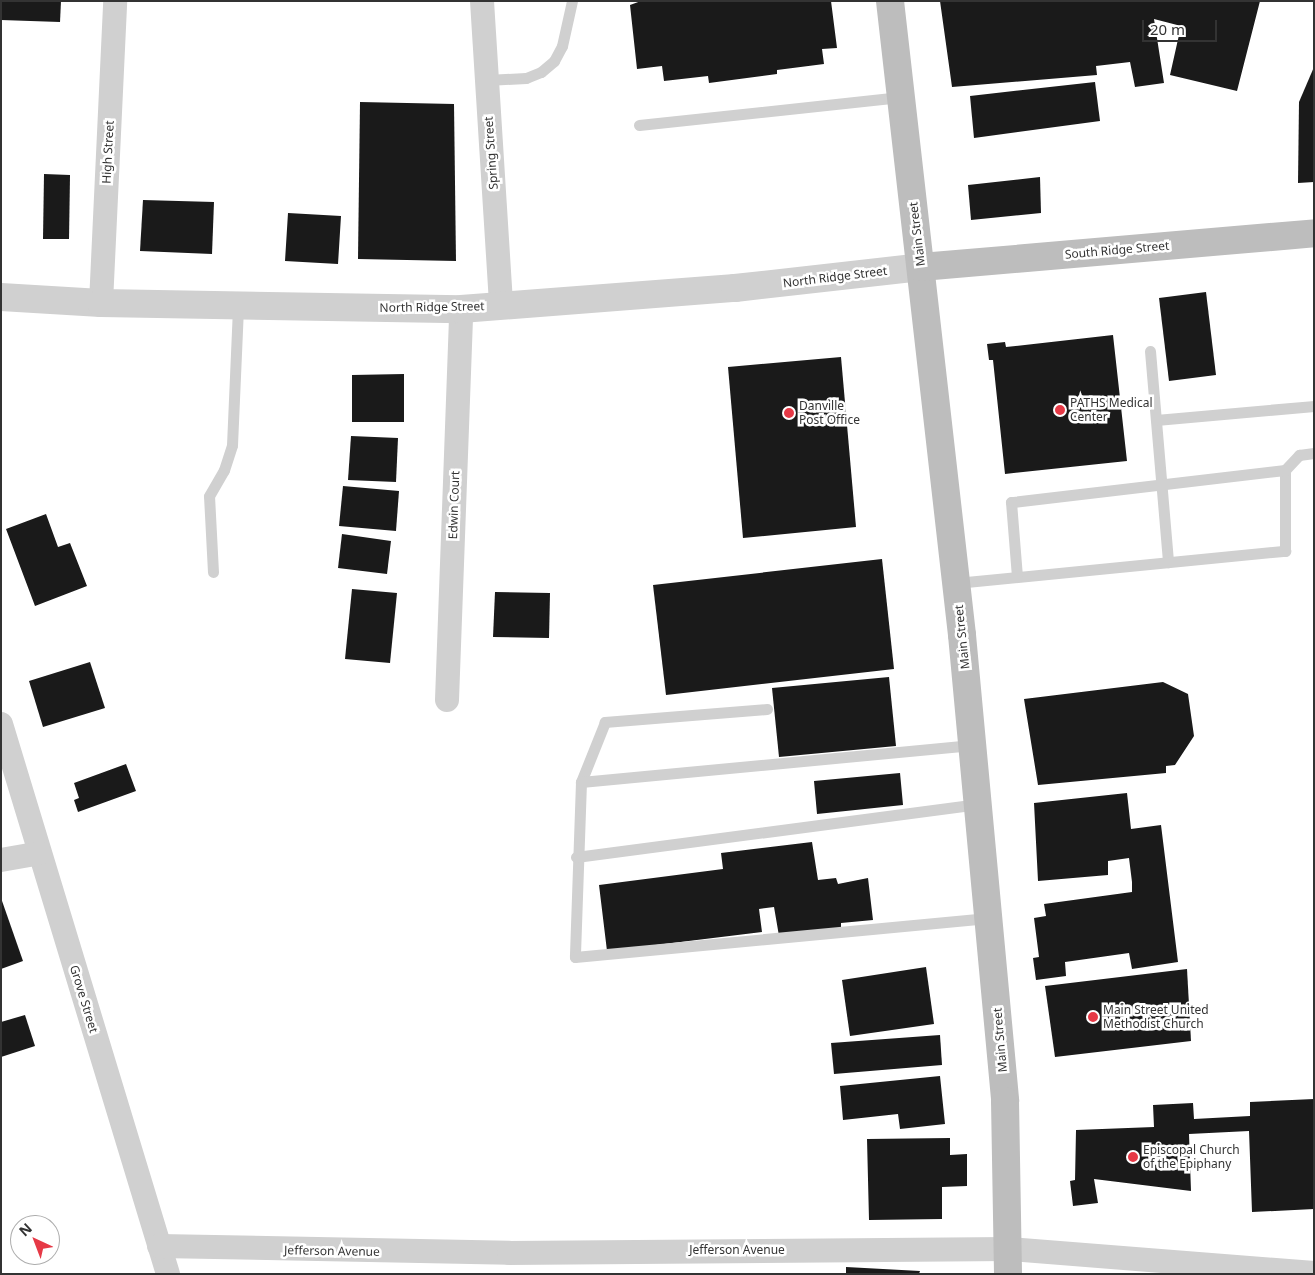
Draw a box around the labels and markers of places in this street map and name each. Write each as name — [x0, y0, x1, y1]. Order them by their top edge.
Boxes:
place label: PATHS Medical Center — [1070, 396, 1152, 424]
place label: Danville Post Office — [799, 399, 860, 427]
marker: PATHS Medical Center — [1054, 404, 1066, 416]
marker: Danville Post Office — [783, 407, 795, 419]
place label: Main Street United Methodist Church — [1103, 1003, 1209, 1031]
marker: Main Street United Methodist Church — [1087, 1011, 1099, 1023]
place label: Episcopal Church of the Epiphany — [1143, 1143, 1240, 1171]
marker: Episcopal Church of the Epiphany — [1127, 1151, 1139, 1163]

